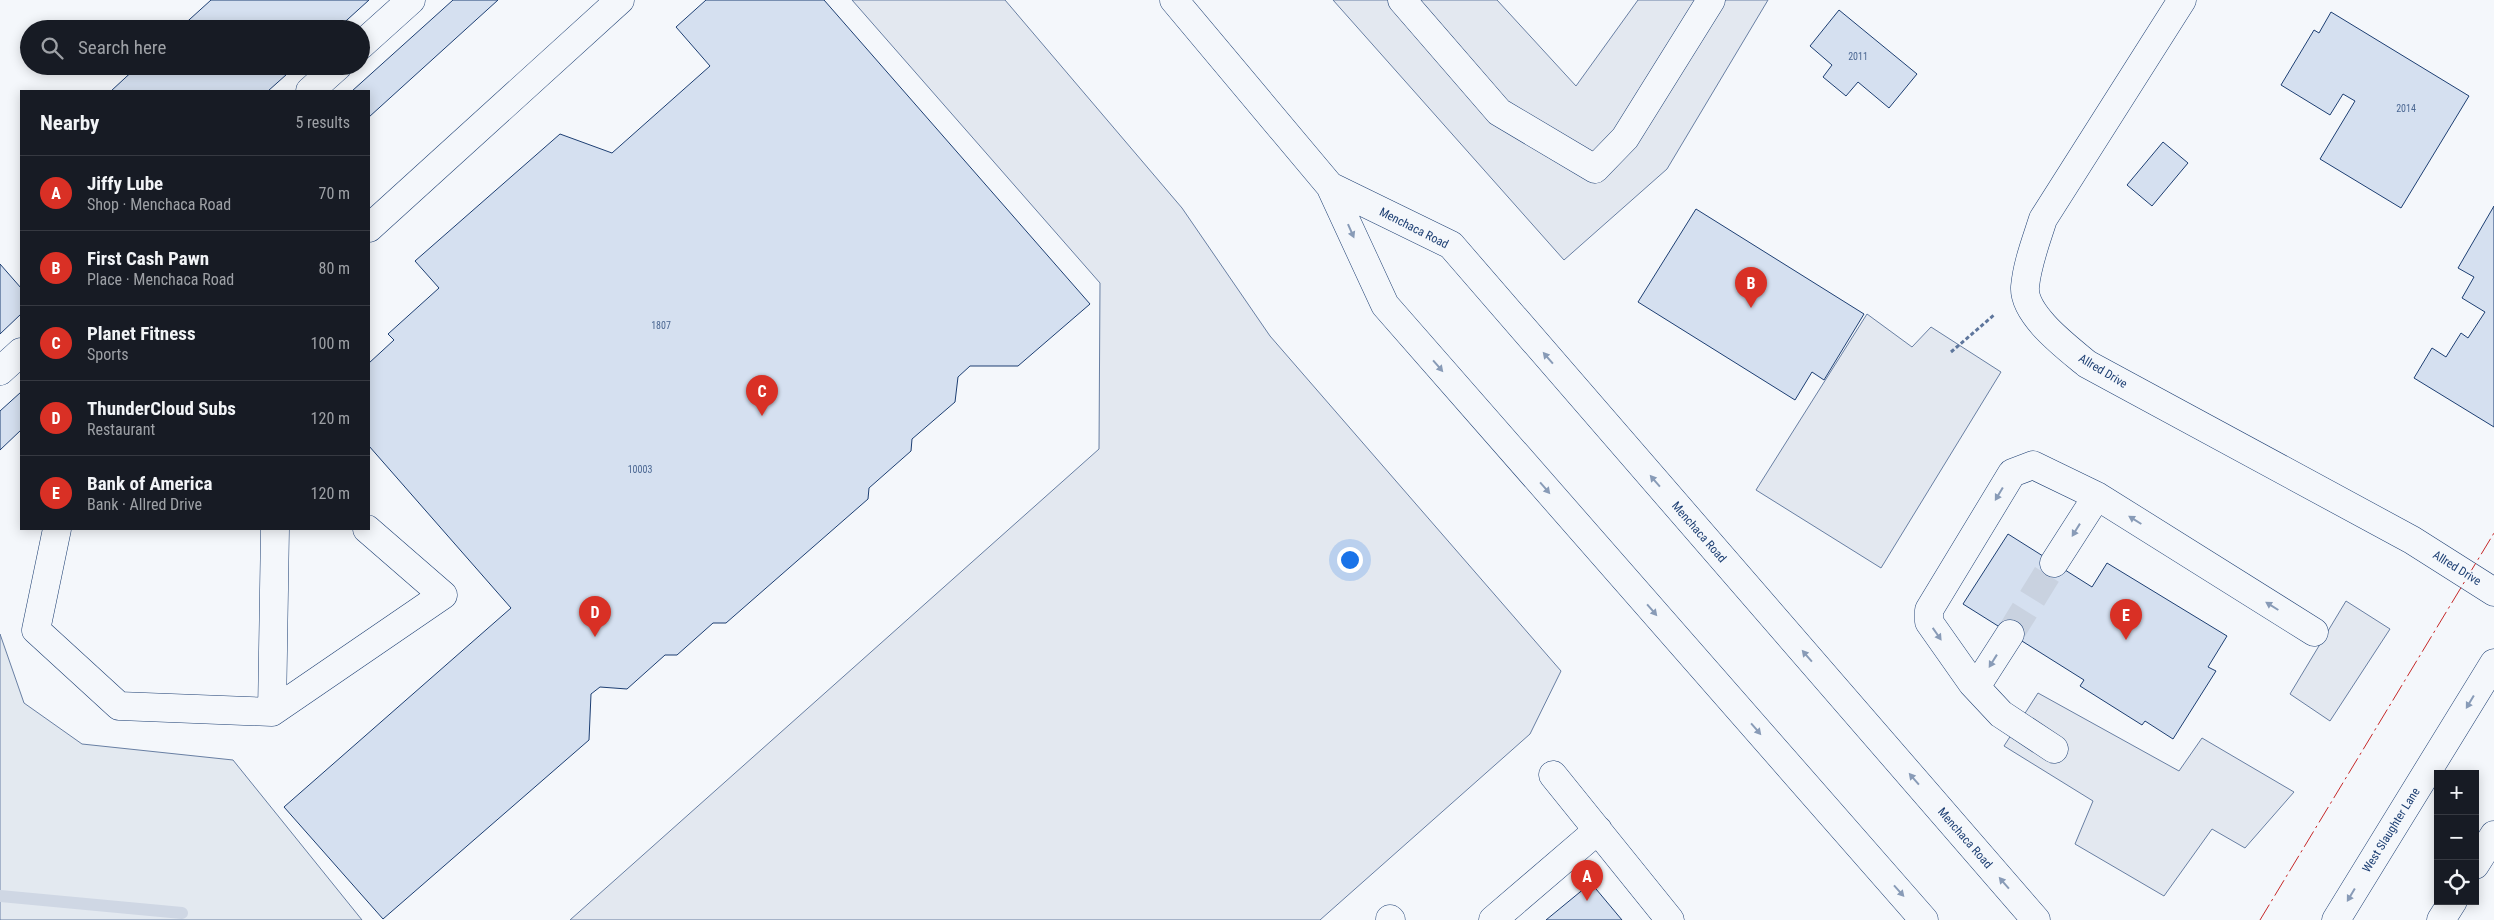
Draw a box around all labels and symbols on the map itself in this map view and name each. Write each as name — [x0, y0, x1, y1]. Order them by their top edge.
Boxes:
house number: 2011 — [1848, 51, 1868, 62]
house number: 2014 — [2396, 103, 2416, 114]
street label: Menchaca Road — [1377, 205, 1451, 251]
one-way arrow — [1346, 223, 1355, 238]
pin: B — [1735, 267, 1767, 308]
house number: 1807 — [651, 320, 671, 331]
street label: Allred Drive — [2076, 351, 2130, 391]
one-way arrow — [1543, 352, 1554, 365]
one-way arrow — [1432, 359, 1443, 372]
pin: C — [746, 375, 778, 416]
house number: 10003 — [628, 464, 652, 475]
one-way arrow — [1649, 474, 1660, 487]
one-way arrow — [1539, 481, 1550, 494]
one-way arrow — [1995, 488, 2004, 501]
street label: Menchaca Road — [1669, 499, 1729, 565]
one-way arrow — [2128, 515, 2141, 525]
one-way arrow — [2071, 523, 2080, 536]
your location — [1337, 547, 1363, 573]
street label: Allred Drive — [2430, 548, 2484, 589]
pin: D — [579, 596, 611, 637]
pin: E — [2110, 599, 2142, 640]
one-way arrow — [2266, 602, 2279, 611]
one-way arrow — [1646, 604, 1657, 616]
one-way arrow — [1932, 627, 1942, 641]
one-way arrow — [1801, 651, 1813, 663]
one-way arrow — [1988, 654, 1998, 667]
one-way arrow — [2466, 695, 2475, 709]
one-way arrow — [1750, 722, 1761, 735]
one-way arrow — [1908, 773, 1919, 786]
street label: West Slaughter Lane — [2359, 785, 2423, 875]
street label: Menchaca Road — [1935, 805, 1995, 871]
pin: A — [1571, 860, 1603, 901]
one-way arrow — [1998, 877, 2009, 890]
one-way arrow — [1893, 885, 1904, 898]
one-way arrow — [2346, 889, 2356, 902]

